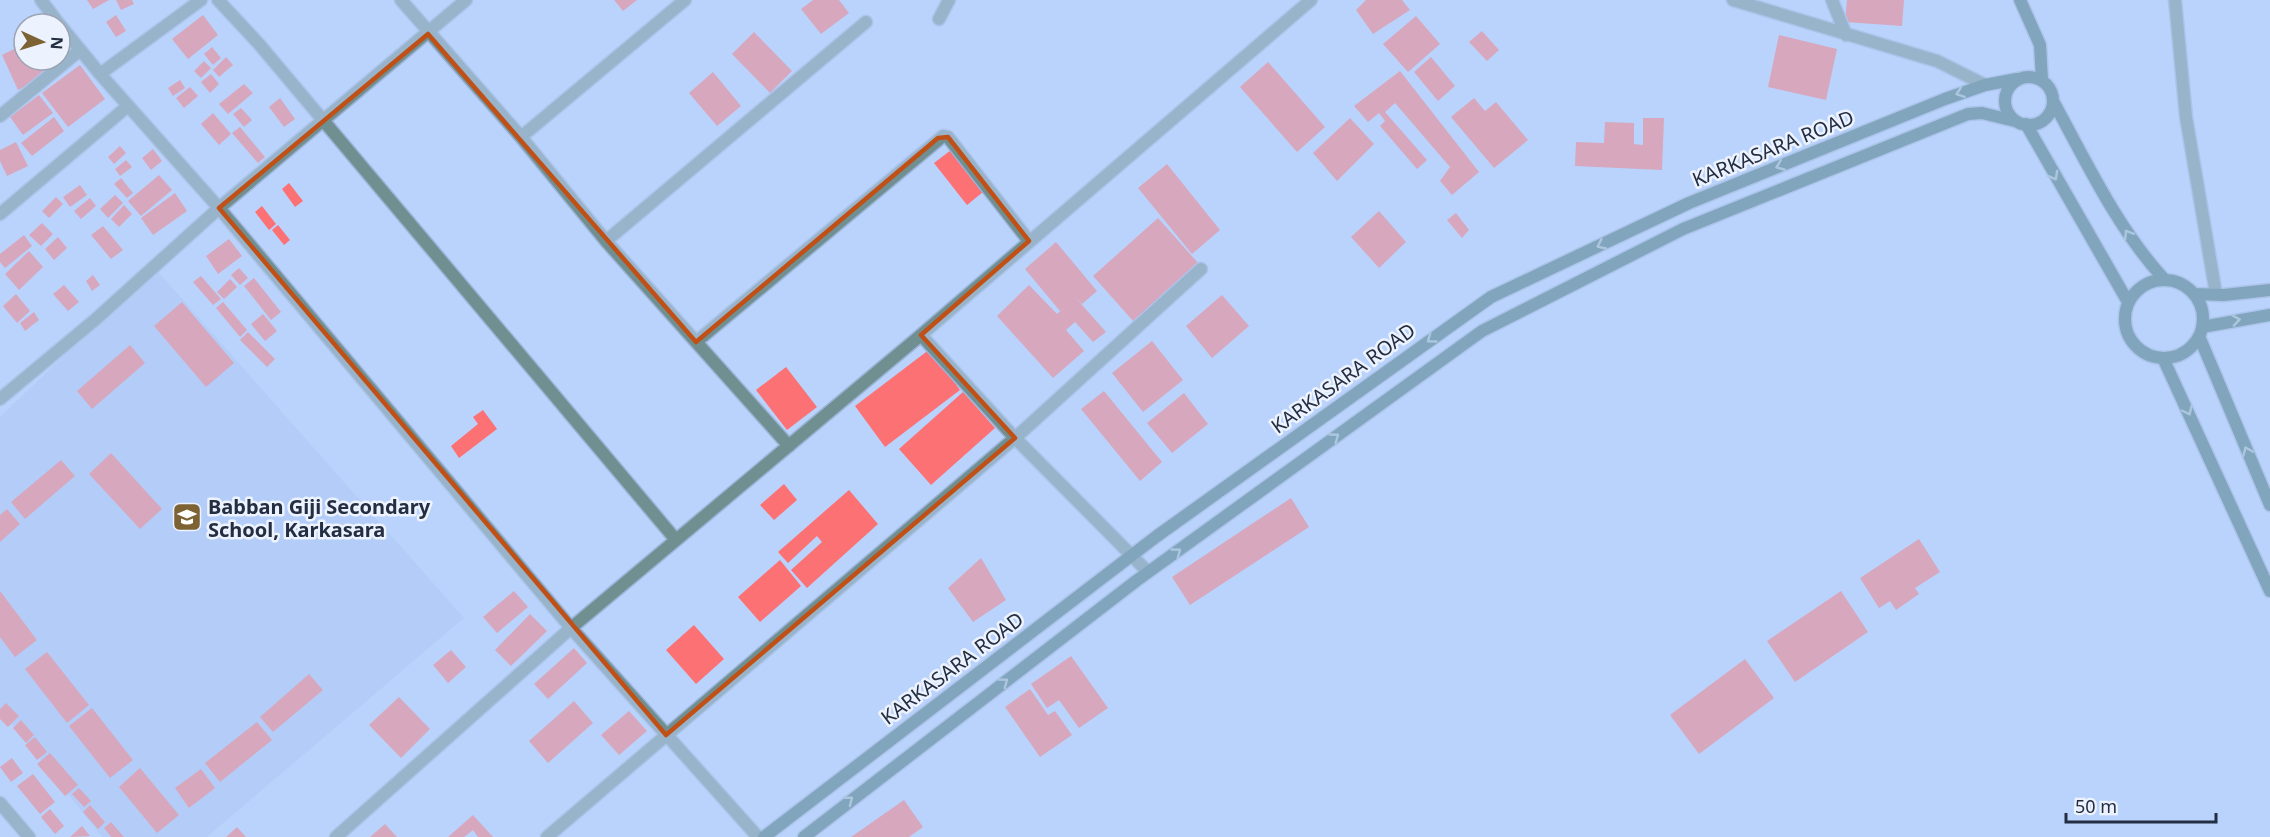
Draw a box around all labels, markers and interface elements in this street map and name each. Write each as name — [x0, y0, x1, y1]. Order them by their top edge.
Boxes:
north arrow — [12, 12, 72, 72]
text: N — [46, 36, 68, 50]
one-way arrow — [1956, 86, 1966, 99]
street label: KARKASARA ROAD — [1688, 103, 1858, 193]
one-way arrow — [1775, 159, 1786, 171]
one-way arrow — [2047, 169, 2058, 180]
one-way arrow — [2123, 230, 2135, 240]
one-way arrow — [1597, 237, 1608, 249]
one-way arrow — [2231, 315, 2241, 327]
street label: KARKASARA ROAD — [1265, 317, 1421, 439]
one-way arrow — [1427, 331, 1438, 342]
one-way arrow — [2180, 405, 2192, 416]
one-way arrow — [1328, 433, 1339, 444]
one-way arrow — [2242, 447, 2254, 458]
place label: Babban Giji Secondary School, Karkasara — [208, 493, 431, 543]
school or university icon: Babban Giji Secondary School, Karkasara — [171, 501, 203, 533]
one-way arrow — [1170, 548, 1181, 559]
street label: KARKASARA ROAD — [875, 605, 1029, 731]
one-way arrow — [997, 678, 1008, 689]
scale bar — [2066, 786, 2216, 824]
text: 50 m — [2075, 794, 2117, 818]
one-way arrow — [842, 796, 853, 807]

